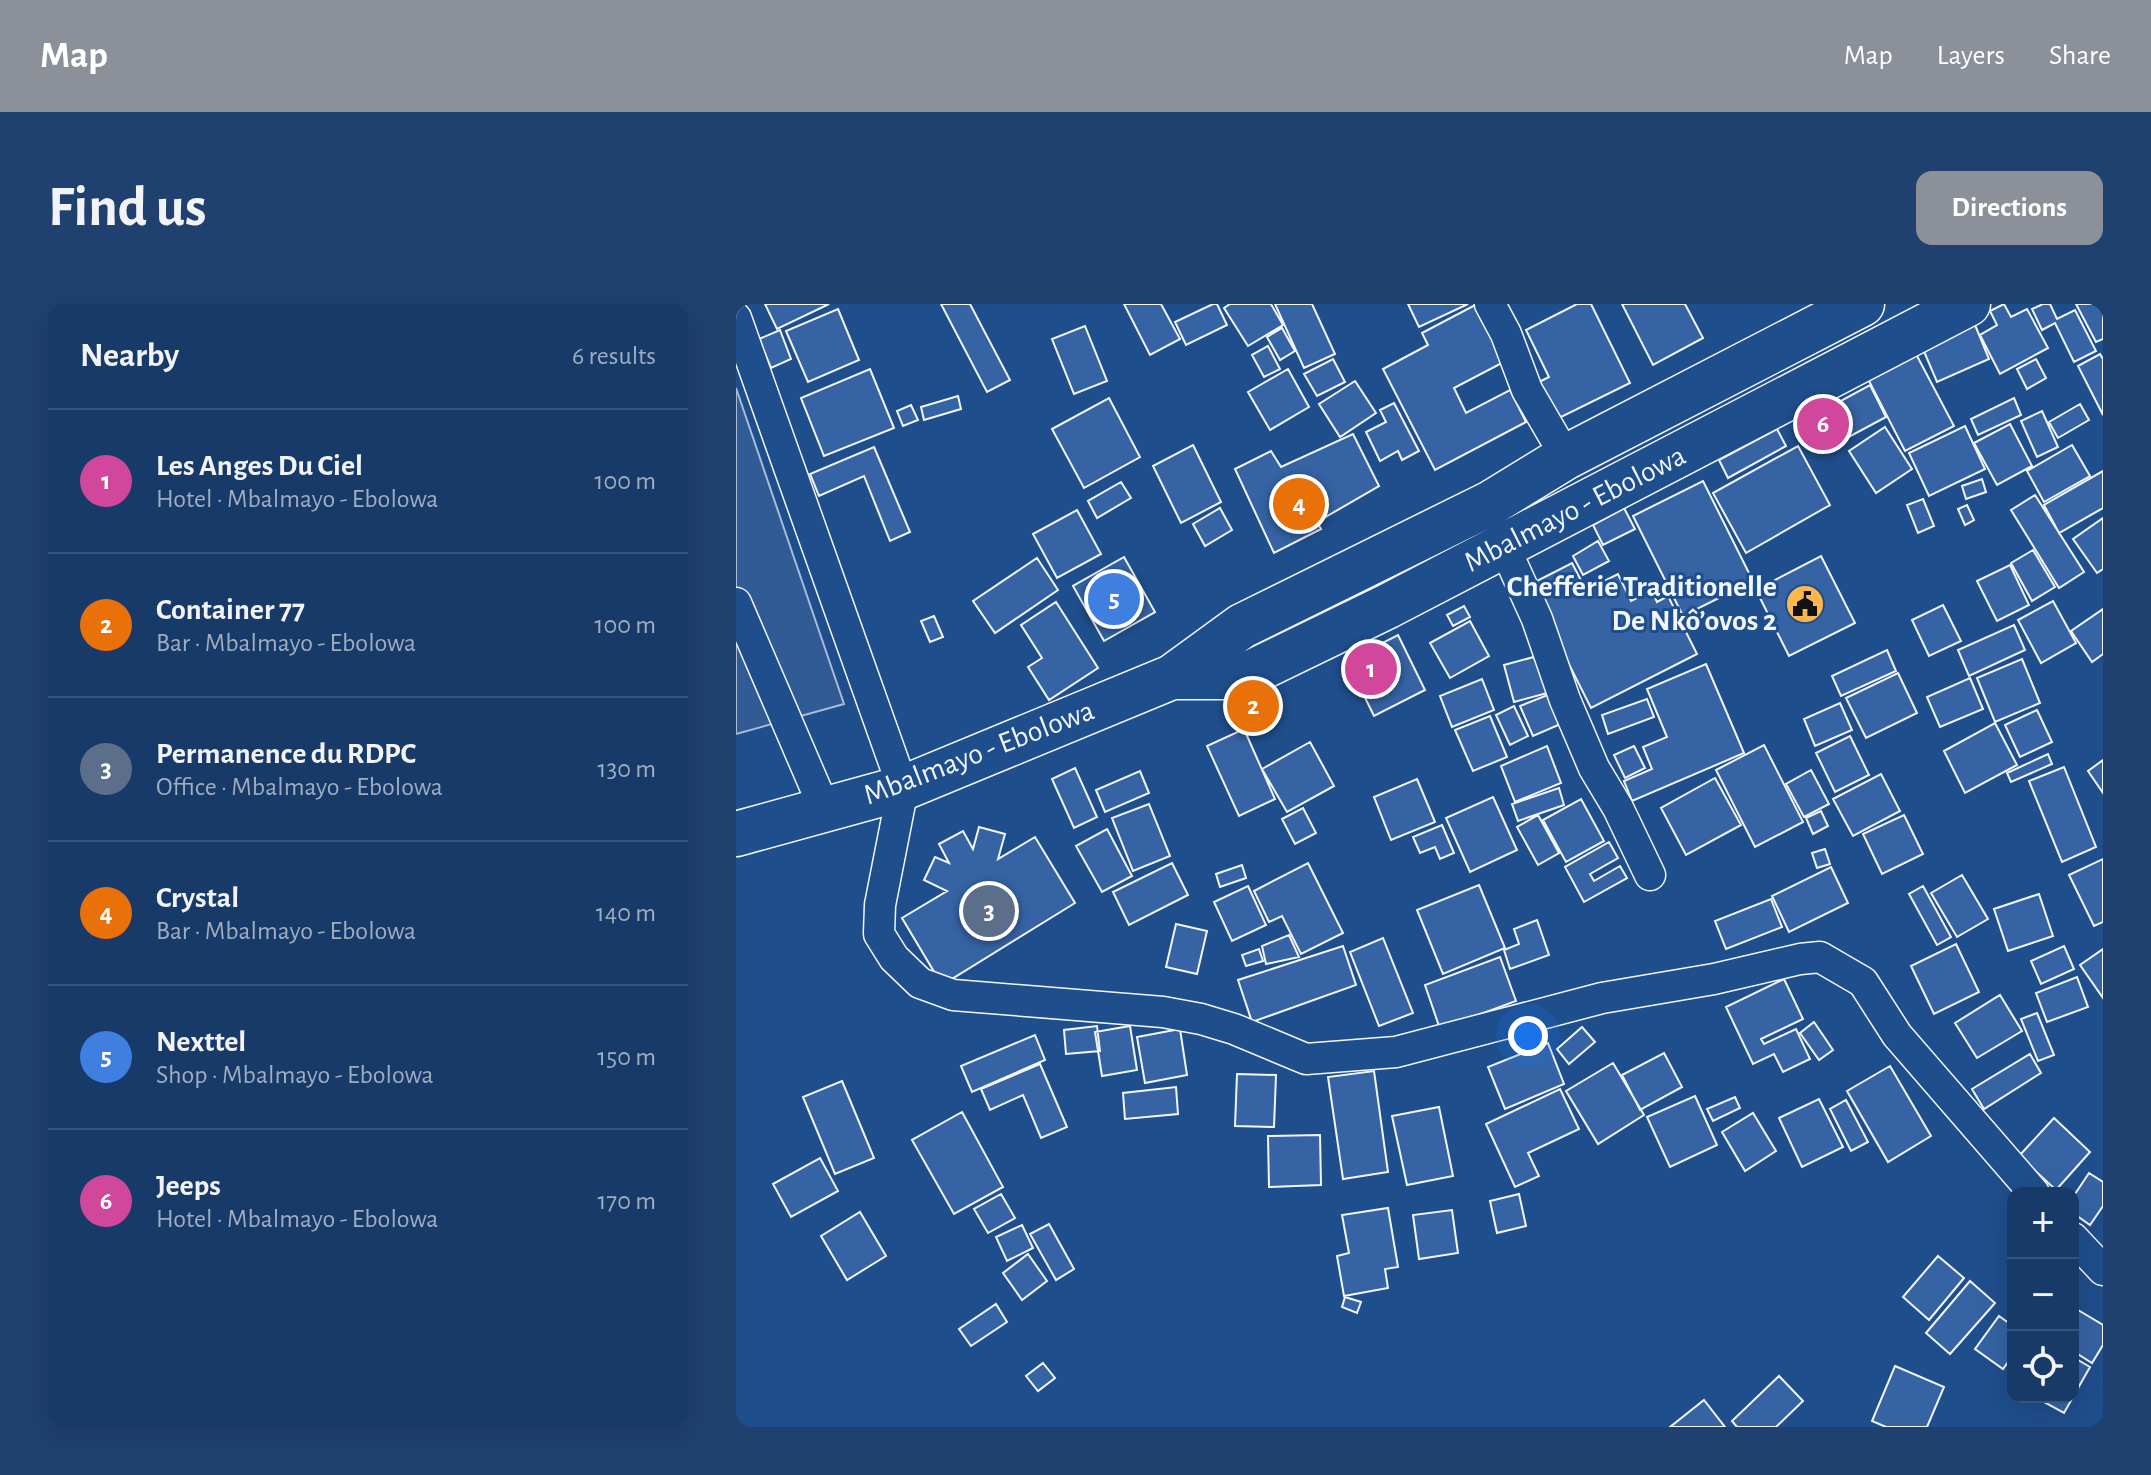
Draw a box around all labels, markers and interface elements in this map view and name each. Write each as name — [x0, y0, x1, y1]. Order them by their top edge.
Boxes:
text: Map — [40, 37, 108, 75]
text: Map — [1844, 42, 1893, 70]
text: Layers — [1937, 42, 2005, 70]
text: Share — [2049, 42, 2111, 70]
button: Directions — [1916, 171, 2103, 245]
text: Find us — [48, 180, 206, 236]
text: Nearby — [80, 339, 179, 373]
text: 6 results — [572, 343, 656, 369]
pin: 6 — [1797, 394, 1849, 454]
street label: Mbalmayo - Ebolowa — [1460, 440, 1690, 578]
text: Les Anges Du Ciel — [156, 451, 363, 481]
text: 1 — [101, 468, 111, 494]
text: 100 m — [595, 468, 656, 494]
pin: 4 — [1273, 474, 1325, 534]
text: Hotel · Mbalmayo - Ebolowa — [156, 486, 438, 512]
pin: 5 — [1088, 569, 1140, 629]
place label: Chefferie Traditionelle De Nkô’ovos 2 — [1507, 572, 1777, 636]
public building icon: Chefferie Traditionelle De Nkô’ovos 2 — [1784, 583, 1826, 625]
text: Container 77 — [156, 595, 305, 625]
text: 2 — [100, 612, 112, 638]
text: 100 m — [595, 612, 656, 638]
text: Bar · Mbalmayo - Ebolowa — [156, 630, 416, 656]
pin: 1 — [1345, 639, 1397, 699]
pin: 2 — [1227, 676, 1279, 736]
street label: Mbalmayo - Ebolowa — [860, 695, 1098, 811]
text: Permanence du RDPC — [156, 739, 416, 769]
text: 3 — [100, 756, 112, 782]
text: 130 m — [598, 756, 656, 782]
text: Office · Mbalmayo - Ebolowa — [156, 774, 443, 800]
pin: 3 — [963, 881, 1015, 941]
text: Crystal — [156, 883, 239, 913]
text: 4 — [99, 900, 113, 926]
text: 140 m — [596, 900, 656, 926]
text: Bar · Mbalmayo - Ebolowa — [156, 918, 416, 944]
your location — [1508, 1016, 1548, 1056]
text: Nexttel — [156, 1027, 246, 1057]
text: 5 — [100, 1044, 112, 1070]
text: 150 m — [597, 1044, 656, 1070]
text: Shop · Mbalmayo - Ebolowa — [156, 1062, 434, 1088]
text: Jeeps — [156, 1171, 221, 1201]
map controls — [2007, 1187, 2079, 1403]
button: + — [2007, 1187, 2079, 1259]
text: 6 — [100, 1188, 112, 1214]
text: 170 m — [597, 1188, 656, 1214]
text: Hotel · Mbalmayo - Ebolowa — [156, 1206, 438, 1232]
button: − — [2007, 1259, 2079, 1331]
button: locate — [2007, 1331, 2079, 1403]

